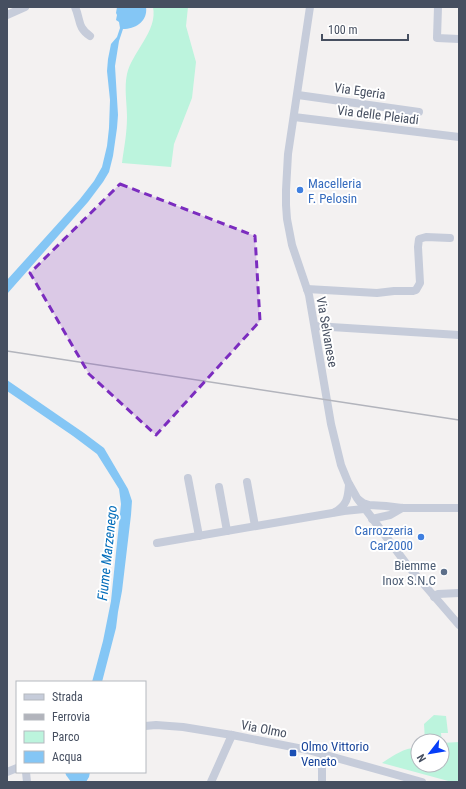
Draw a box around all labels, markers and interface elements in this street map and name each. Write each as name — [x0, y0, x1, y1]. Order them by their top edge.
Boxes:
scale bar — [322, 16, 408, 42]
text: 100 m — [328, 23, 358, 37]
street label: Via Egeria — [333, 80, 387, 102]
street label: Via delle Pleiadi — [336, 103, 420, 127]
place label: Macelleria F. Pelosin — [308, 176, 361, 206]
marker: Macelleria F. Pelosin — [295, 185, 305, 195]
street label: Via Selvanese — [313, 296, 341, 368]
water label: Fiume Marzenego — [94, 504, 120, 601]
place label: Carrozzeria Car2000 — [355, 523, 413, 553]
marker: Carrozzeria Car2000 — [416, 532, 426, 542]
place label: Biemme Inox S.N.C — [382, 558, 436, 588]
marker: Biemme Inox S.N.C — [439, 567, 449, 577]
legend — [16, 681, 146, 773]
text: Strada — [52, 690, 83, 704]
text: Ferrovia — [52, 710, 90, 724]
street label: Via Olmo — [240, 717, 288, 741]
text: Parco — [52, 730, 79, 744]
north arrow — [410, 733, 450, 773]
place label: Olmo Vittorio Veneto — [301, 739, 369, 769]
marker: Olmo Vittorio Veneto — [288, 748, 298, 758]
text: Acqua — [52, 750, 82, 764]
text: N — [414, 751, 429, 764]

